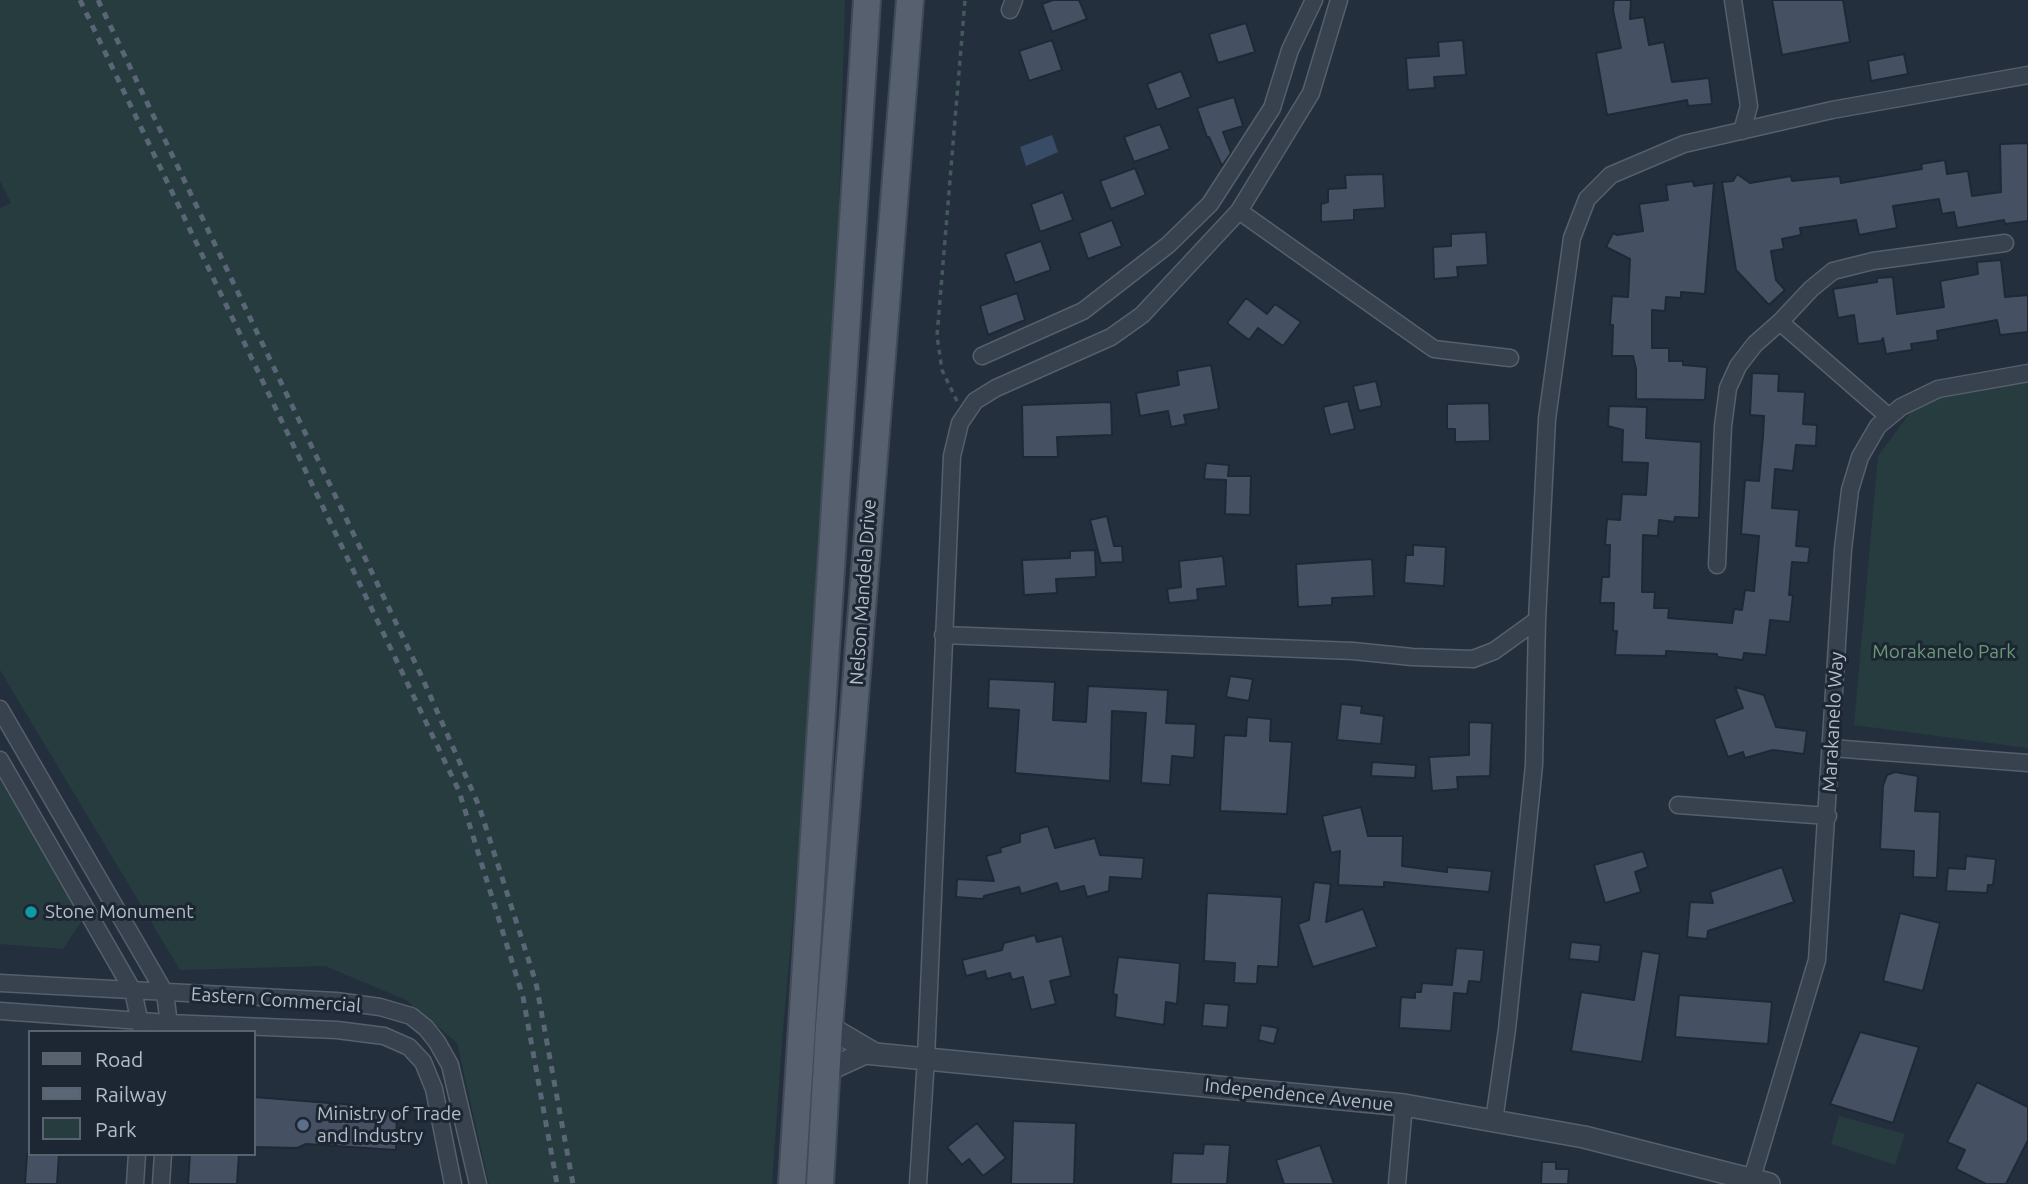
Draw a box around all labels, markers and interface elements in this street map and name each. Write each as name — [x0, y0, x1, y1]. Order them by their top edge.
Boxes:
street label: Nelson Mandela Drive — [845, 498, 881, 686]
park label: Morakanelo Park — [1872, 641, 2016, 663]
street label: Marakanelo Way — [1818, 651, 1848, 793]
place label: Stone Monument — [45, 901, 194, 923]
marker: Stone Monument — [23, 904, 39, 920]
street label: Eastern Commercial — [190, 983, 362, 1017]
legend — [28, 1030, 256, 1156]
text: Road — [95, 1047, 143, 1071]
street label: Independence Avenue — [1203, 1074, 1395, 1116]
text: Railway — [95, 1082, 167, 1106]
place label: Ministry of Trade and Industry — [317, 1103, 462, 1147]
text: Park — [95, 1117, 137, 1141]
marker: Ministry of Trade and Industry — [295, 1117, 311, 1133]

